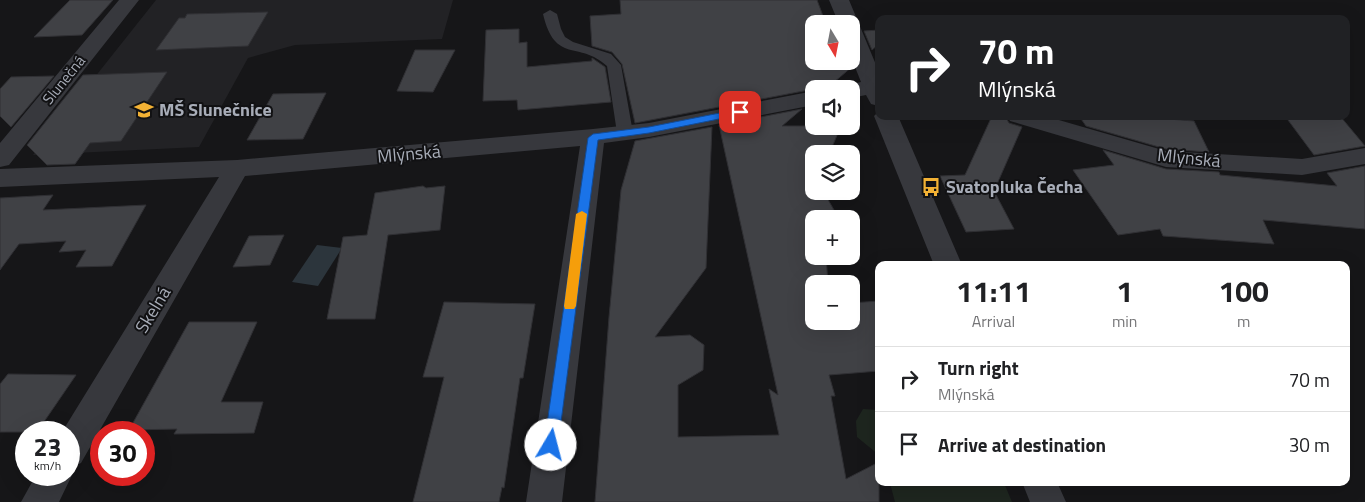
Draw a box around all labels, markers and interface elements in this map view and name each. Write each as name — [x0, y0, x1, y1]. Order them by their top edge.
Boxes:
north arrow — [805, 15, 860, 70]
map controls — [805, 15, 860, 330]
text: 70 m — [978, 24, 1054, 78]
icon: right — [895, 35, 960, 100]
street label: Slunečná — [37, 50, 91, 109]
text: Mlýnská — [978, 72, 1056, 106]
button: sound — [805, 80, 860, 135]
pin — [719, 91, 761, 133]
place label: MŠ Slunečnice — [159, 96, 272, 123]
icon: arrive — [726, 98, 754, 126]
school or university icon: MŠ Slunečnice — [133, 99, 155, 121]
street label: Mlýnská — [376, 137, 442, 170]
street label: Mlýnská — [1156, 141, 1222, 174]
button: layers — [805, 145, 860, 200]
place label: Svatopluka Čecha — [946, 173, 1083, 200]
bus stop icon: Svatopluka Čecha — [920, 176, 942, 198]
button: + — [805, 210, 860, 265]
text: 11:11 — [956, 268, 1031, 314]
text: 1 — [1116, 268, 1133, 314]
text: 100 — [1219, 268, 1269, 314]
button: − — [805, 275, 860, 330]
street label: Skelná — [128, 281, 177, 338]
text: Arrival — [972, 309, 1015, 333]
text: min — [1112, 309, 1137, 333]
text: m — [1237, 309, 1250, 333]
text: Turn right — [938, 353, 1019, 382]
icon: right — [895, 365, 923, 393]
text: 70 m — [1289, 365, 1330, 394]
text: Mlýnská — [938, 382, 995, 406]
position arrow — [524, 418, 576, 470]
speed limit sign: 30 — [90, 421, 155, 486]
text: 23 — [33, 428, 62, 466]
icon: arrive — [895, 430, 923, 458]
text: Arrive at destination — [938, 430, 1106, 459]
text: 30 m — [1289, 430, 1330, 459]
text: km/h — [34, 456, 61, 475]

